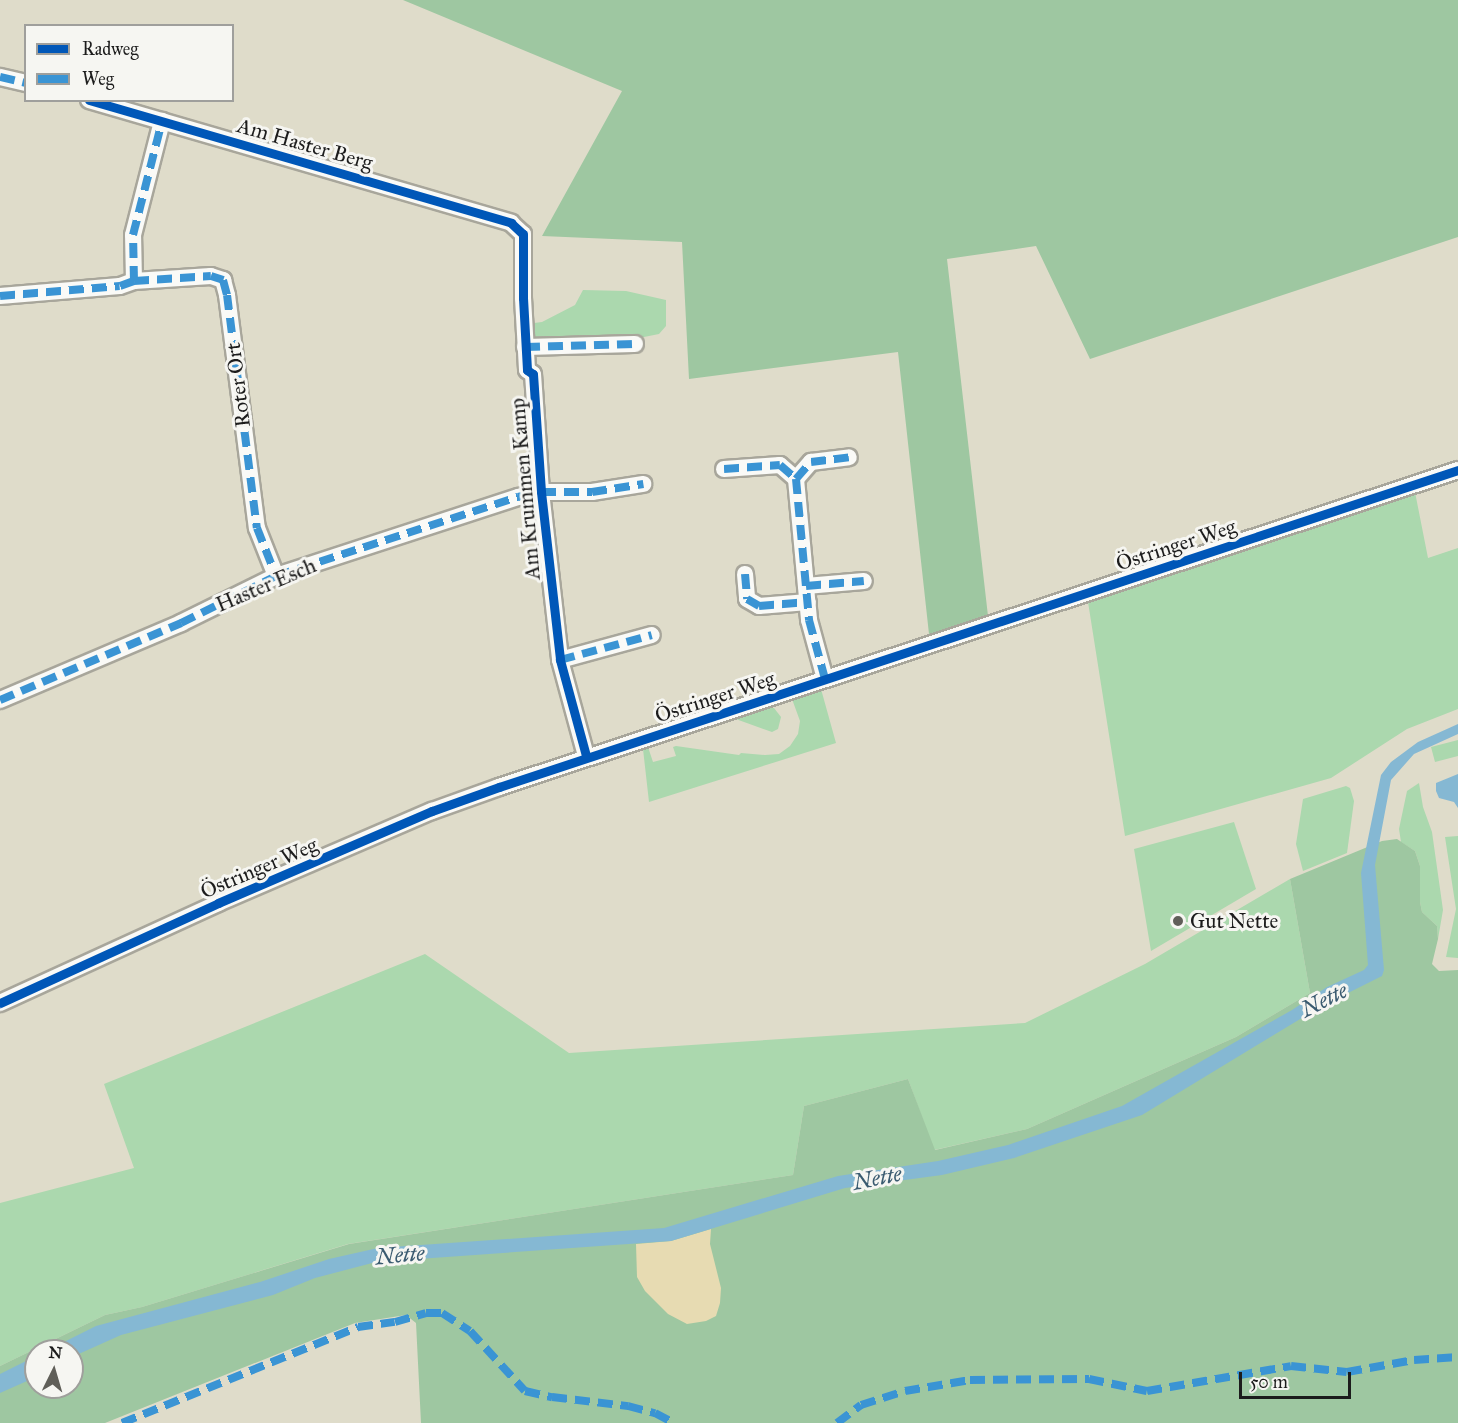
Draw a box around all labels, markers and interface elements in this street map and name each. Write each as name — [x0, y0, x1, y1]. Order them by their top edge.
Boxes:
legend — [24, 24, 234, 102]
text: Radweg — [82, 38, 139, 60]
text: Weg — [82, 68, 114, 90]
street label: Am Haster Berg — [234, 113, 376, 175]
street label: Roter Ort — [220, 341, 256, 429]
street label: Am Krummen Kamp — [505, 397, 545, 581]
street label: Östringer Weg — [1113, 514, 1239, 576]
street label: Haster Esch — [212, 553, 320, 617]
street label: Östringer Weg — [652, 666, 778, 728]
street label: Östringer Weg — [197, 832, 321, 904]
place label: Gut Nette — [1190, 908, 1278, 934]
marker: Gut Nette — [1171, 914, 1185, 928]
water label: Nette — [1296, 977, 1352, 1023]
water label: Nette — [850, 1160, 904, 1196]
water label: Nette — [374, 1240, 426, 1270]
north arrow — [24, 1339, 84, 1399]
text: N — [48, 1343, 63, 1363]
scale bar — [1242, 1360, 1354, 1398]
text: 50 m — [1250, 1371, 1288, 1393]

